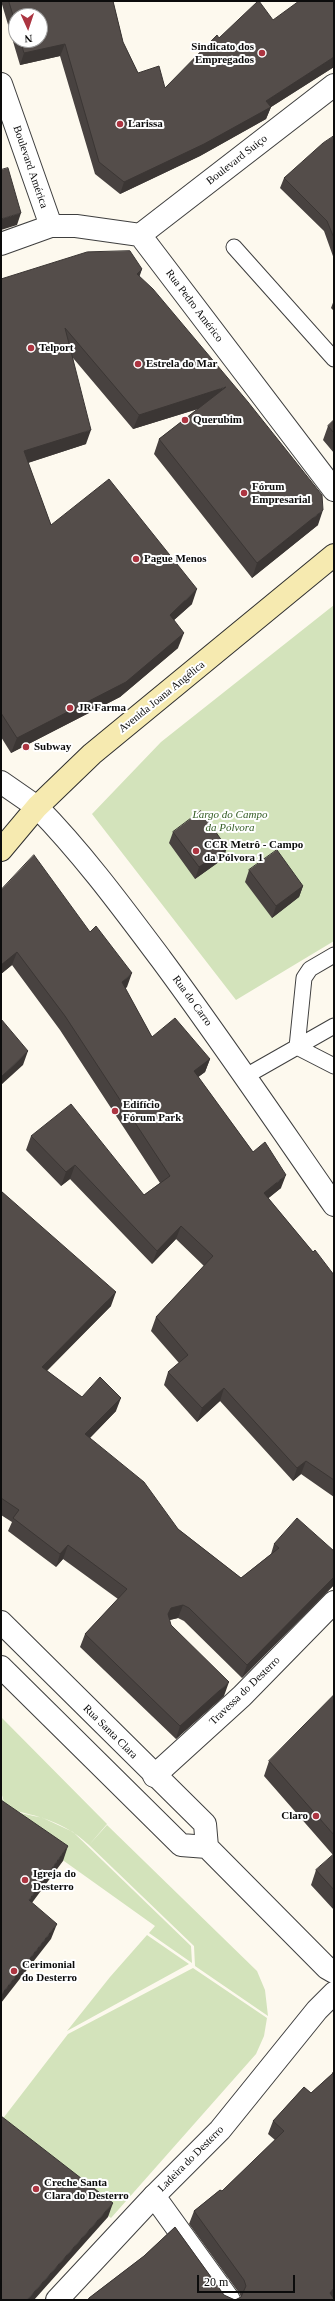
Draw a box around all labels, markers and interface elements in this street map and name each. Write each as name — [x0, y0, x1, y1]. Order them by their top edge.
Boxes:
north arrow — [8, 8, 48, 48]
text: N — [24, 33, 33, 45]
place label: Sindicato dos Empregados — [191, 40, 254, 66]
marker: Sindicato dos Empregados — [257, 48, 267, 58]
place label: Larissa — [128, 117, 163, 131]
marker: Larissa — [115, 119, 125, 129]
street label: Boulevard América — [10, 124, 50, 210]
street label: Boulevard Suiço — [204, 132, 270, 188]
street label: Rua Pedro Américo — [162, 267, 226, 345]
place label: Telport — [39, 341, 73, 355]
marker: Telport — [26, 343, 36, 353]
place label: Estrela do Mar — [146, 357, 217, 371]
marker: Estrela do Mar — [133, 359, 143, 369]
place label: Querubim — [193, 413, 242, 427]
marker: Querubim — [180, 415, 190, 425]
place label: Fórum Empresarial — [252, 480, 310, 506]
marker: Fórum Empresarial — [239, 488, 249, 498]
place label: Pague Menos — [144, 552, 207, 566]
marker: Pague Menos — [131, 554, 141, 564]
street label: Avenida Joana Angélica — [116, 658, 208, 736]
place label: JR Farma — [78, 701, 126, 715]
marker: JR Farma — [65, 703, 75, 713]
place label: Subway — [34, 740, 71, 754]
marker: Subway — [21, 742, 31, 752]
park label: Largo do Campo da Pólvora — [193, 808, 267, 834]
place label: CCR Metrô - Campo da Pólvora 1 — [204, 838, 303, 864]
marker: CCR Metrô - Campo da Pólvora 1 — [191, 846, 201, 856]
street label: Rua do Carro — [169, 973, 215, 1029]
place label: Edifício Fórum Park — [123, 1098, 181, 1124]
marker: Edifício Fórum Park — [110, 1106, 120, 1116]
street label: Travessa do Desterro — [207, 1654, 283, 1728]
street label: Rua Santa Clara — [80, 1702, 140, 1762]
place label: Claro — [281, 1809, 308, 1823]
marker: Claro — [311, 1811, 321, 1821]
place label: Igreja do Desterro — [33, 1867, 76, 1893]
marker: Igreja do Desterro — [20, 1875, 30, 1885]
place label: Cerimonial do Desterro — [22, 1958, 77, 1984]
marker: Cerimonial do Desterro — [9, 1966, 19, 1976]
street label: Ladeira do Desterro — [155, 2123, 227, 2195]
place label: Creche Santa Clara do Desterro — [44, 2176, 129, 2202]
marker: Creche Santa Clara do Desterro — [31, 2184, 41, 2194]
scale bar — [199, 2267, 297, 2293]
text: 20 m — [204, 2275, 228, 2289]

